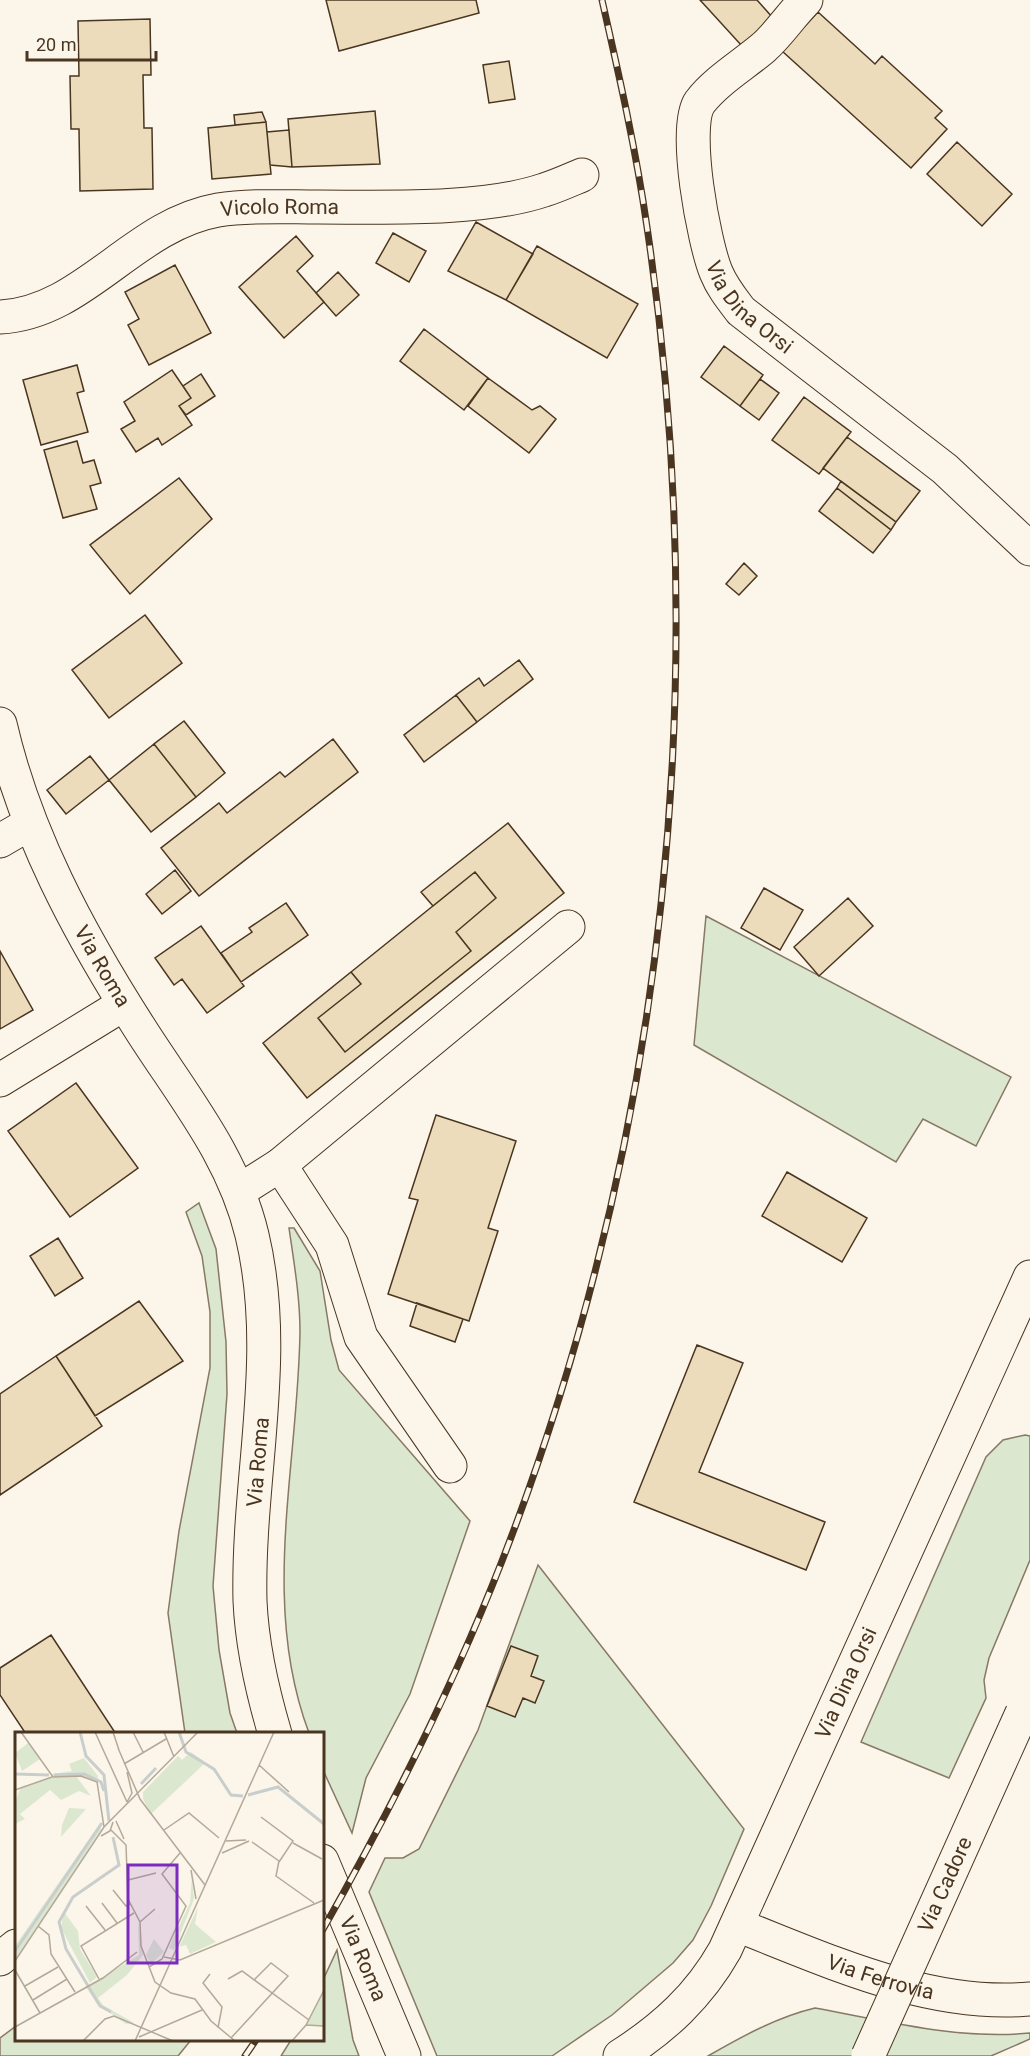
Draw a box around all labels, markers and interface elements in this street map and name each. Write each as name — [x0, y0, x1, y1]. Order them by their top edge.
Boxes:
scale bar — [27, 24, 156, 62]
text: 20 m — [36, 34, 76, 55]
street label: Vicolo Roma — [219, 195, 339, 221]
street label: Via Dina Orsi — [701, 258, 798, 359]
street label: Via Roma — [69, 922, 135, 1011]
street label: Via Roma — [242, 1416, 274, 1508]
street label: Via Dina Orsi — [810, 1623, 882, 1742]
inset map — [15, 1732, 324, 2041]
street label: Via Cadore — [913, 1833, 977, 1936]
street label: Via Roma — [335, 1913, 392, 2005]
street label: Via Ferrovia — [824, 1950, 936, 2004]

